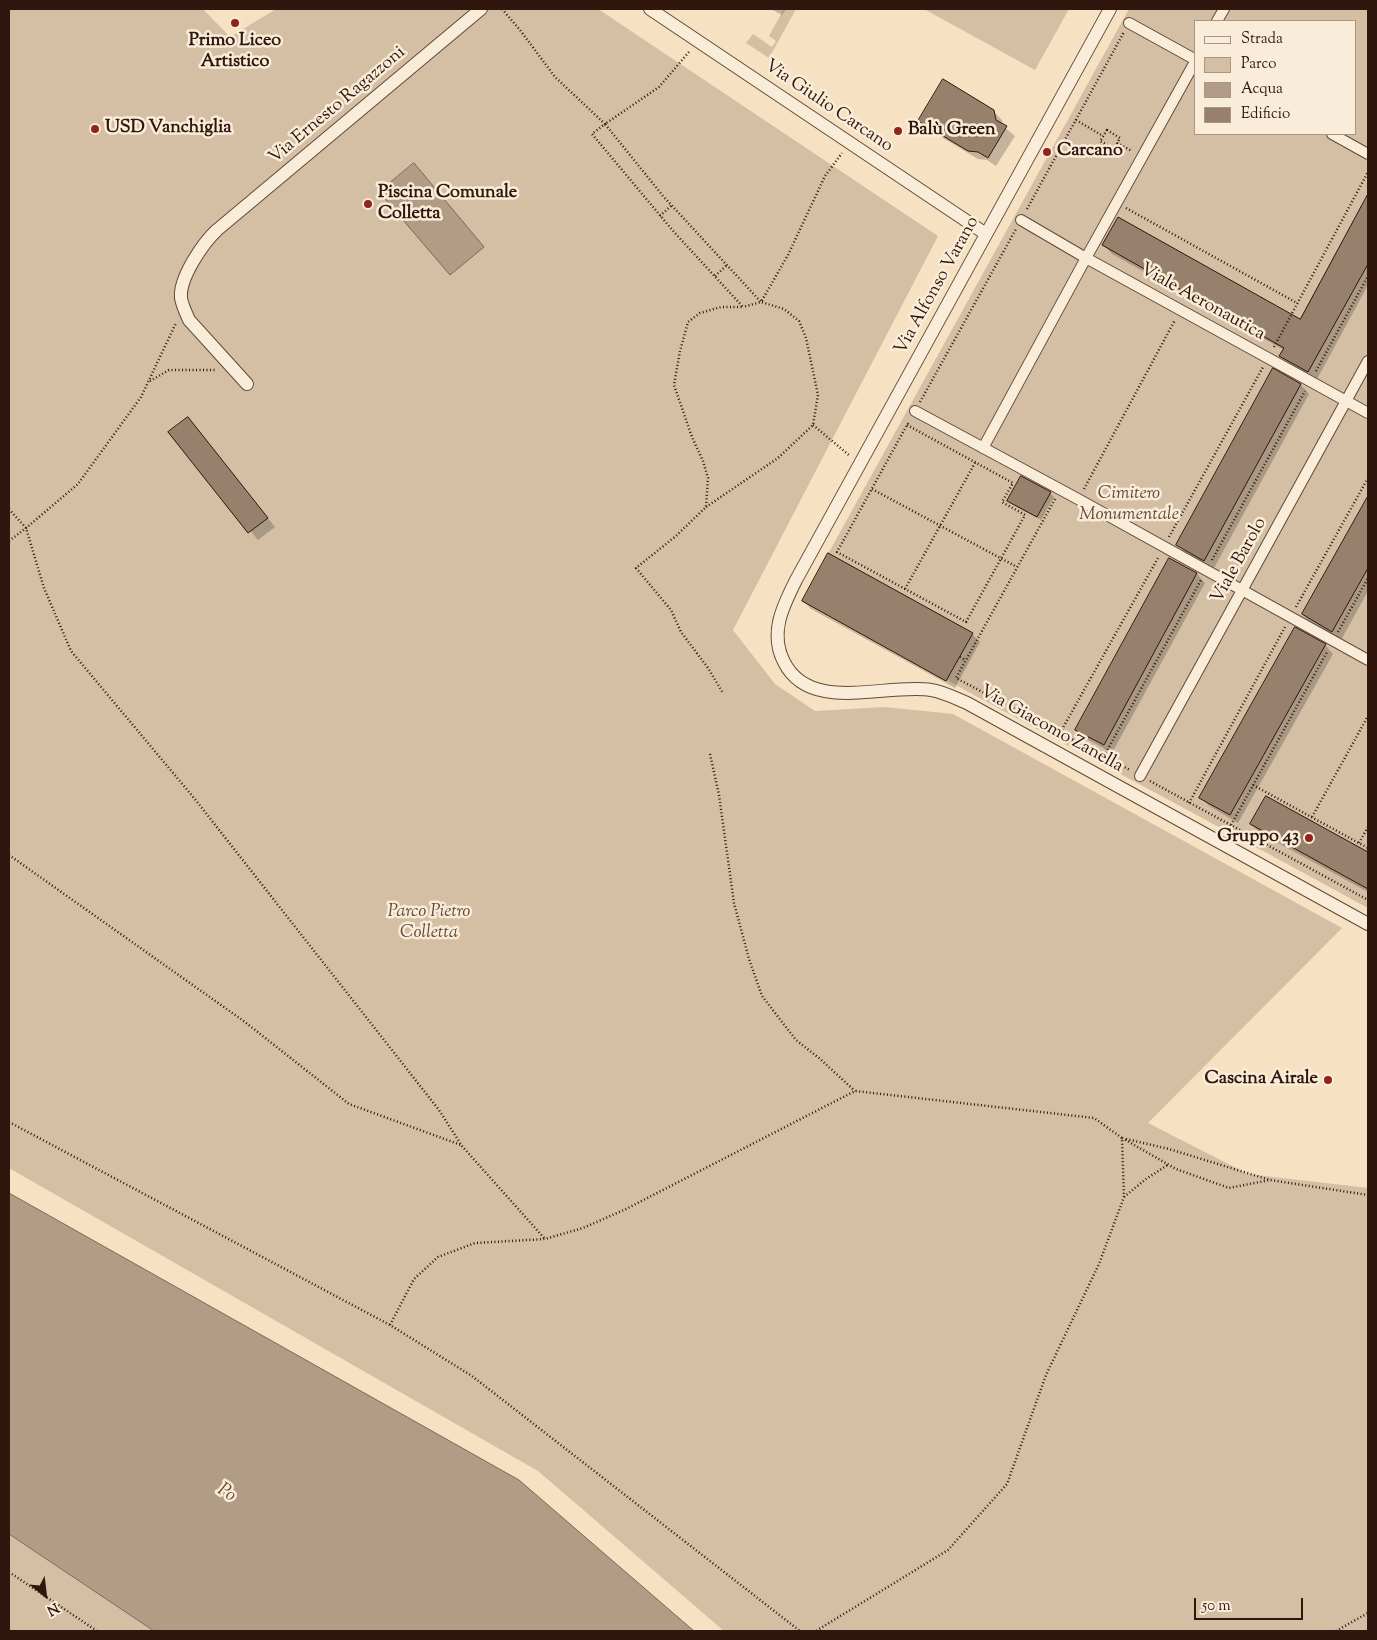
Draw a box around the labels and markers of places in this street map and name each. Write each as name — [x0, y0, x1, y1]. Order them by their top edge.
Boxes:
marker: Primo Liceo Artistico — [229, 17, 241, 29]
place label: Primo Liceo Artistico — [189, 31, 281, 74]
place label: USD Vanchiglia — [105, 118, 232, 140]
place label: Balù Green — [908, 120, 996, 142]
marker: USD Vanchiglia — [89, 123, 101, 135]
marker: Balù Green — [892, 125, 904, 137]
place label: Carcano — [1057, 141, 1123, 163]
marker: Carcano — [1041, 146, 1053, 158]
place label: Piscina Comunale Colletta — [378, 183, 517, 225]
marker: Piscina Comunale Colletta — [362, 198, 374, 210]
place label: Gruppo 43 — [1217, 827, 1299, 849]
marker: Gruppo 43 — [1303, 832, 1315, 844]
place label: Cascina Airale — [1204, 1069, 1318, 1091]
marker: Cascina Airale — [1322, 1074, 1334, 1086]

